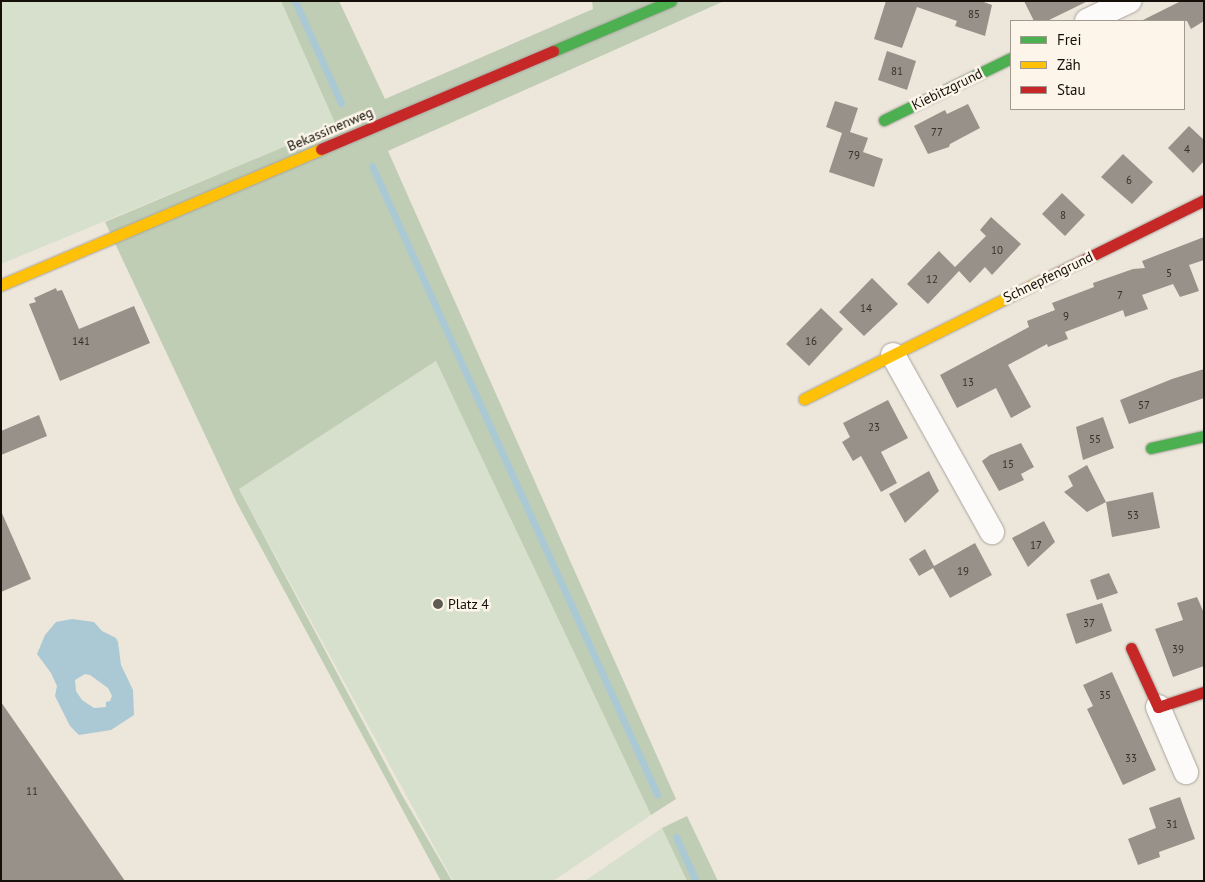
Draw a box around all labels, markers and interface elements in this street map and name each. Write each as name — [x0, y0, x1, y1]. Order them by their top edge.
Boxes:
house number: 85 — [968, 7, 980, 21]
legend — [1010, 20, 1185, 110]
text: Frei — [1057, 30, 1082, 49]
text: Zäh — [1057, 55, 1081, 74]
house number: 81 — [891, 64, 903, 78]
street label: Kiebitzgrund — [909, 65, 985, 113]
text: Stau — [1057, 80, 1086, 99]
street label: Bekassinenweg — [285, 103, 375, 155]
house number: 77 — [931, 125, 943, 139]
house number: 4 — [1184, 142, 1190, 156]
house number: 79 — [848, 148, 860, 162]
house number: 6 — [1126, 173, 1132, 187]
house number: 8 — [1060, 208, 1066, 222]
house number: 10 — [991, 243, 1003, 257]
street label: Schnepfengrund — [1000, 248, 1096, 306]
house number: 5 — [1166, 266, 1172, 280]
house number: 12 — [926, 272, 938, 286]
house number: 7 — [1117, 288, 1123, 302]
house number: 14 — [860, 301, 872, 315]
house number: 9 — [1063, 309, 1069, 323]
house number: 141 — [72, 334, 90, 348]
house number: 16 — [805, 334, 817, 348]
house number: 13 — [962, 375, 974, 389]
house number: 57 — [1138, 398, 1150, 412]
house number: 23 — [868, 420, 880, 434]
house number: 55 — [1089, 432, 1101, 446]
house number: 15 — [1002, 457, 1014, 471]
house number: 53 — [1127, 508, 1139, 522]
house number: 17 — [1030, 538, 1042, 552]
house number: 19 — [957, 564, 969, 578]
place label: Platz 4 — [448, 596, 489, 612]
marker: Platz 4 — [432, 598, 444, 610]
house number: 37 — [1083, 616, 1095, 630]
house number: 39 — [1172, 642, 1184, 656]
house number: 35 — [1099, 688, 1111, 702]
house number: 33 — [1125, 751, 1137, 765]
house number: 11 — [26, 784, 38, 798]
house number: 31 — [1166, 817, 1178, 831]

